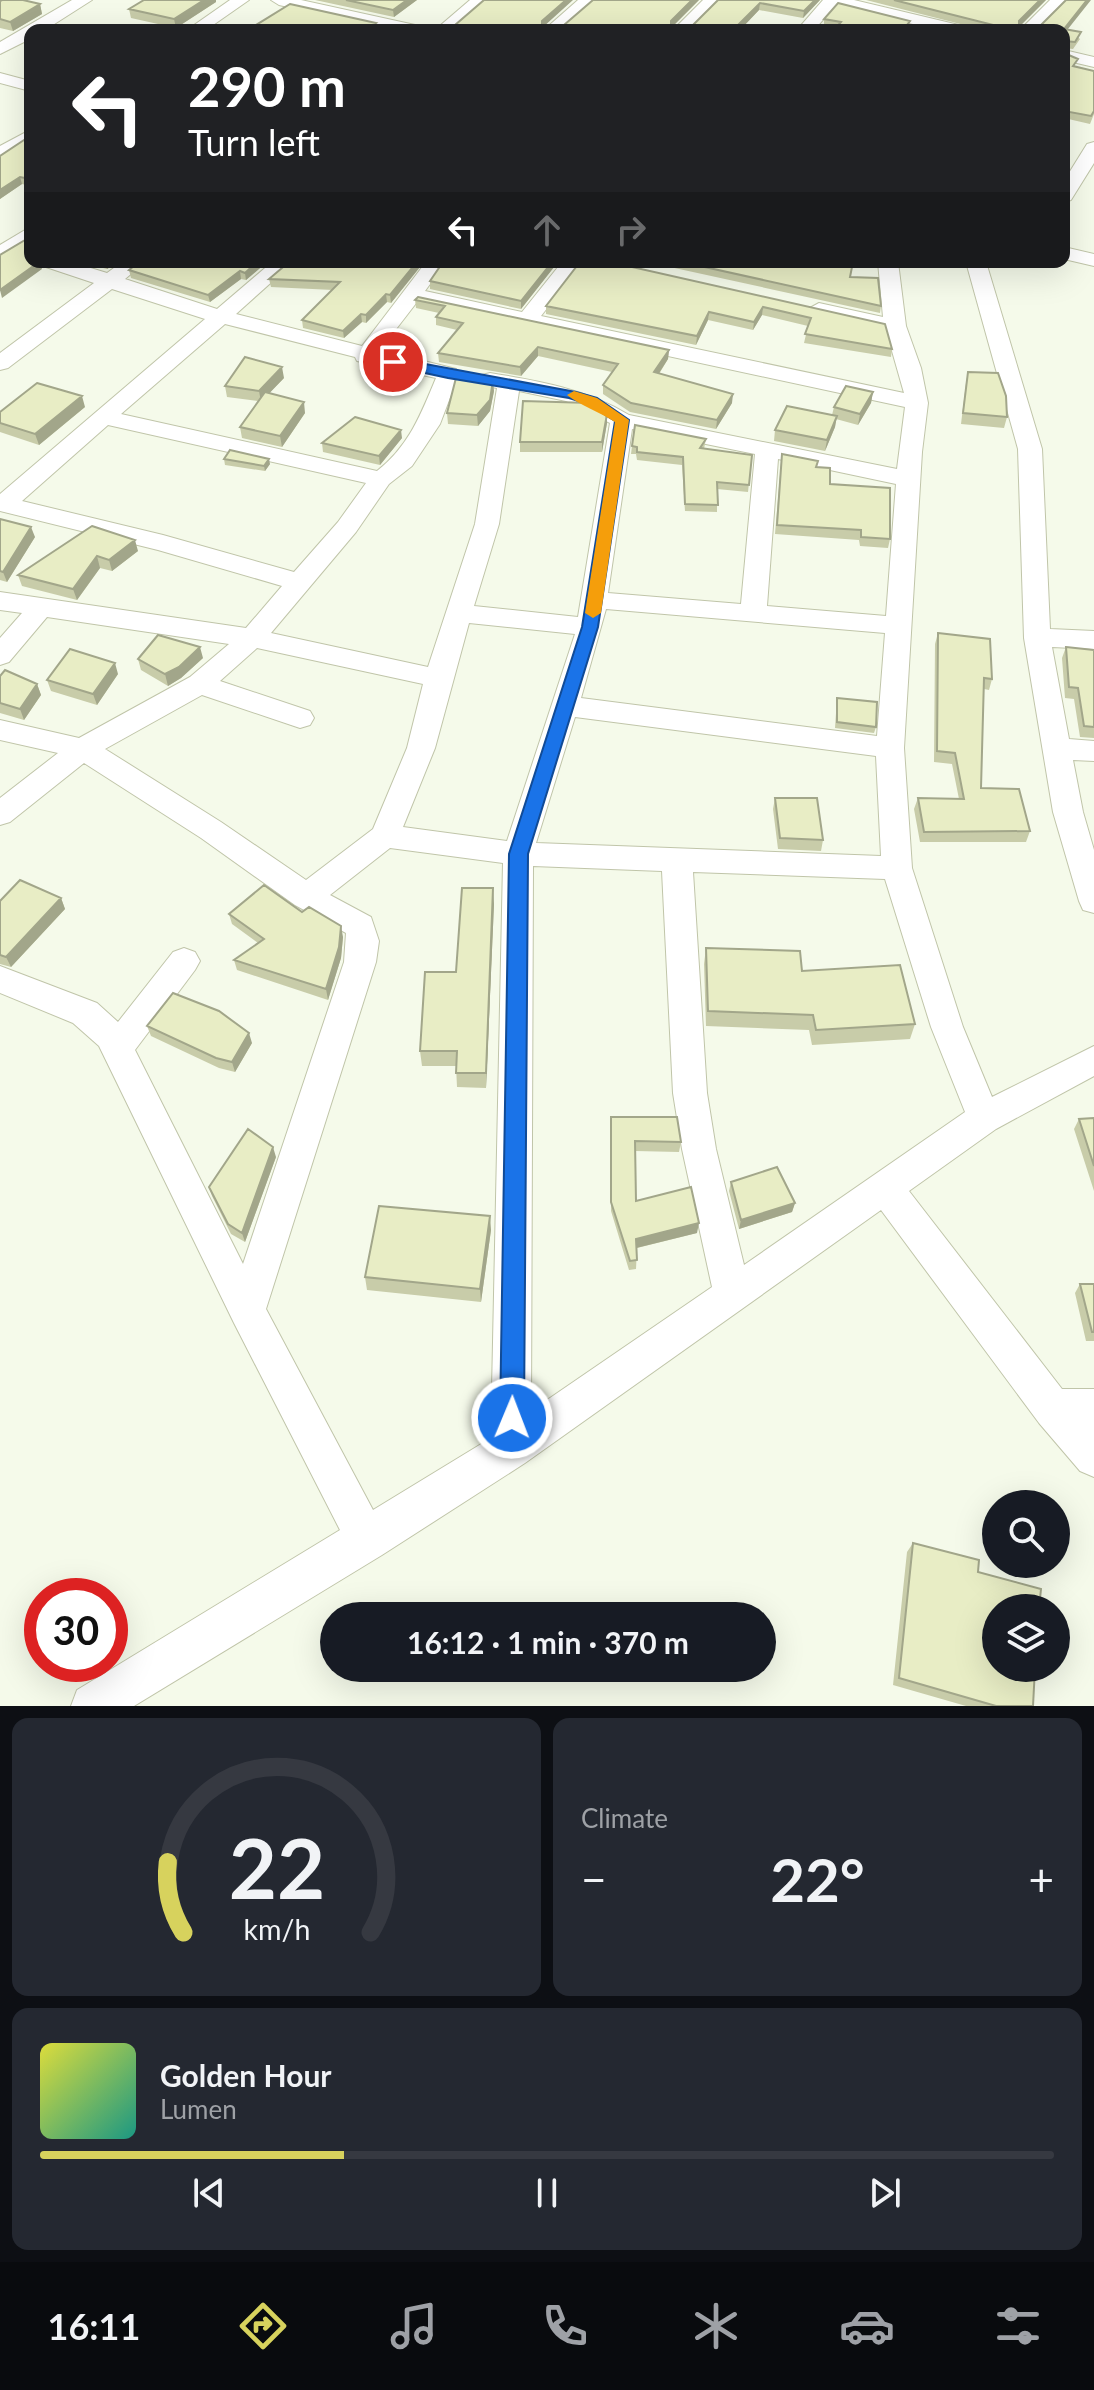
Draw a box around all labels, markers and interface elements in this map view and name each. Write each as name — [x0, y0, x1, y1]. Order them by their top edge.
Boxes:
text: 290 m — [188, 52, 346, 119]
icon: left — [56, 56, 160, 160]
text: Turn left — [188, 120, 320, 164]
icon: left — [441, 208, 485, 252]
icon: ahead — [525, 208, 569, 252]
icon: right — [609, 208, 653, 252]
pin — [359, 328, 427, 396]
icon: arrive — [371, 340, 415, 384]
position arrow — [470, 1376, 554, 1460]
map controls — [982, 1490, 1070, 1682]
button: search — [982, 1490, 1070, 1578]
speed limit sign: 30 — [24, 1578, 128, 1682]
button: layers — [982, 1594, 1070, 1682]
text: 16:12 · 1 min · 370 m — [407, 1624, 689, 1660]
text: Climate — [581, 1802, 668, 1834]
text: 22 — [228, 1817, 325, 1917]
text: 22° — [770, 1843, 865, 1915]
text: − — [581, 1853, 607, 1905]
text: + — [1028, 1853, 1054, 1905]
text: km/h — [243, 1912, 310, 1946]
text: Golden Hour — [160, 2057, 332, 2093]
text: Lumen — [160, 2093, 237, 2125]
icon: previous — [187, 2171, 231, 2215]
icon: pause — [525, 2171, 569, 2215]
icon: next — [863, 2171, 907, 2215]
icon: directions — [235, 2298, 291, 2354]
icon: music — [386, 2298, 442, 2354]
icon: phone — [537, 2298, 593, 2354]
icon: climate — [688, 2298, 744, 2354]
icon: car — [839, 2298, 895, 2354]
icon: filters — [990, 2298, 1046, 2354]
text: 16:11 — [48, 2304, 140, 2348]

